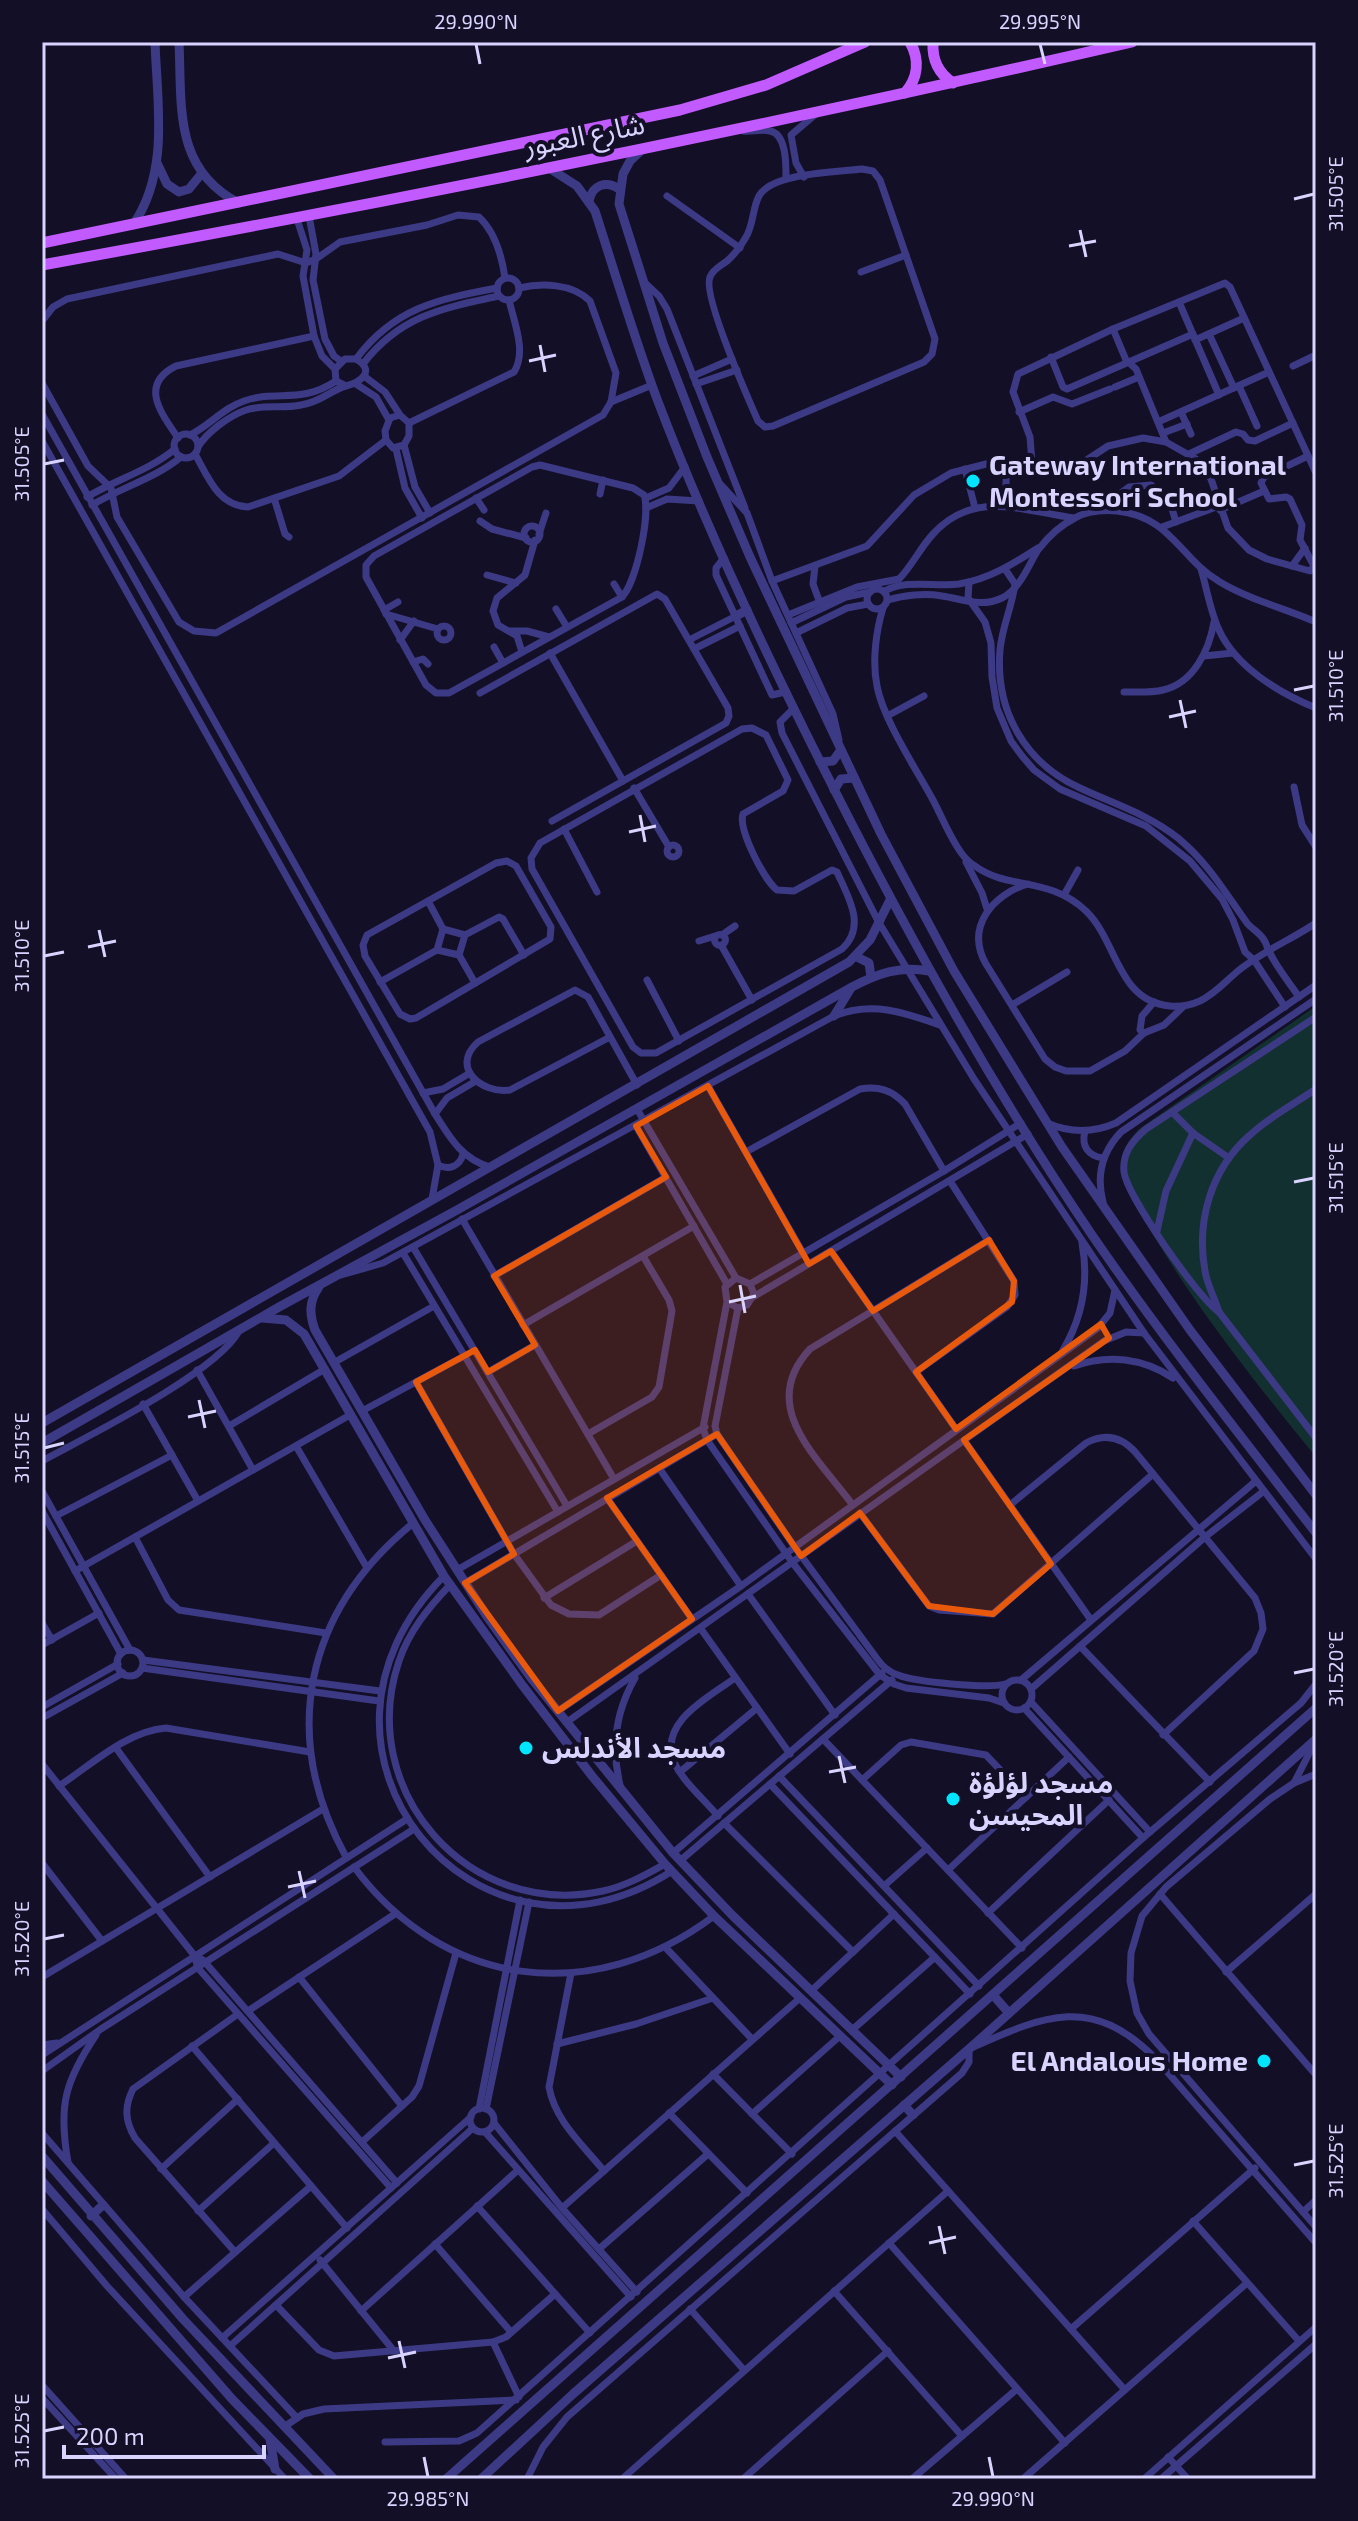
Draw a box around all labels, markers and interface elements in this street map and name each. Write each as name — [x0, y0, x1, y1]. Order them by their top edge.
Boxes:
text: 29.990°N — [434, 9, 518, 33]
text: 29.995°N — [999, 9, 1081, 33]
street label: شارع العبور — [519, 106, 648, 167]
text: 31.505°E — [1323, 156, 1347, 232]
text: 31.505°E — [9, 426, 33, 502]
place label: Gateway International Montessori School — [989, 447, 1287, 513]
marker: Gateway International Montessori School — [964, 472, 982, 490]
text: 31.510°E — [1323, 650, 1347, 722]
text: 31.510°E — [9, 920, 33, 992]
text: 31.515°E — [1323, 1142, 1347, 1214]
text: 31.515°E — [9, 1412, 33, 1484]
text: 31.520°E — [1323, 1631, 1347, 1707]
place label: مسجد الأندلس — [542, 1730, 726, 1765]
marker: مسجد الأندلس — [517, 1739, 535, 1757]
place label: مسجد لؤلؤة المحيسن — [969, 1765, 1113, 1831]
marker: مسجد لؤلؤة المحيسن — [944, 1790, 962, 1808]
text: 31.520°E — [9, 1901, 33, 1977]
place label: El Andalous Home — [1011, 2043, 1248, 2077]
marker: El Andalous Home — [1255, 2052, 1273, 2070]
text: 31.525°E — [1323, 2124, 1347, 2198]
text: 31.525°E — [9, 2394, 33, 2468]
scale bar — [64, 2409, 264, 2459]
text: 200 m — [76, 2421, 145, 2450]
text: 29.985°N — [387, 2486, 469, 2510]
text: 29.990°N — [951, 2486, 1035, 2510]

